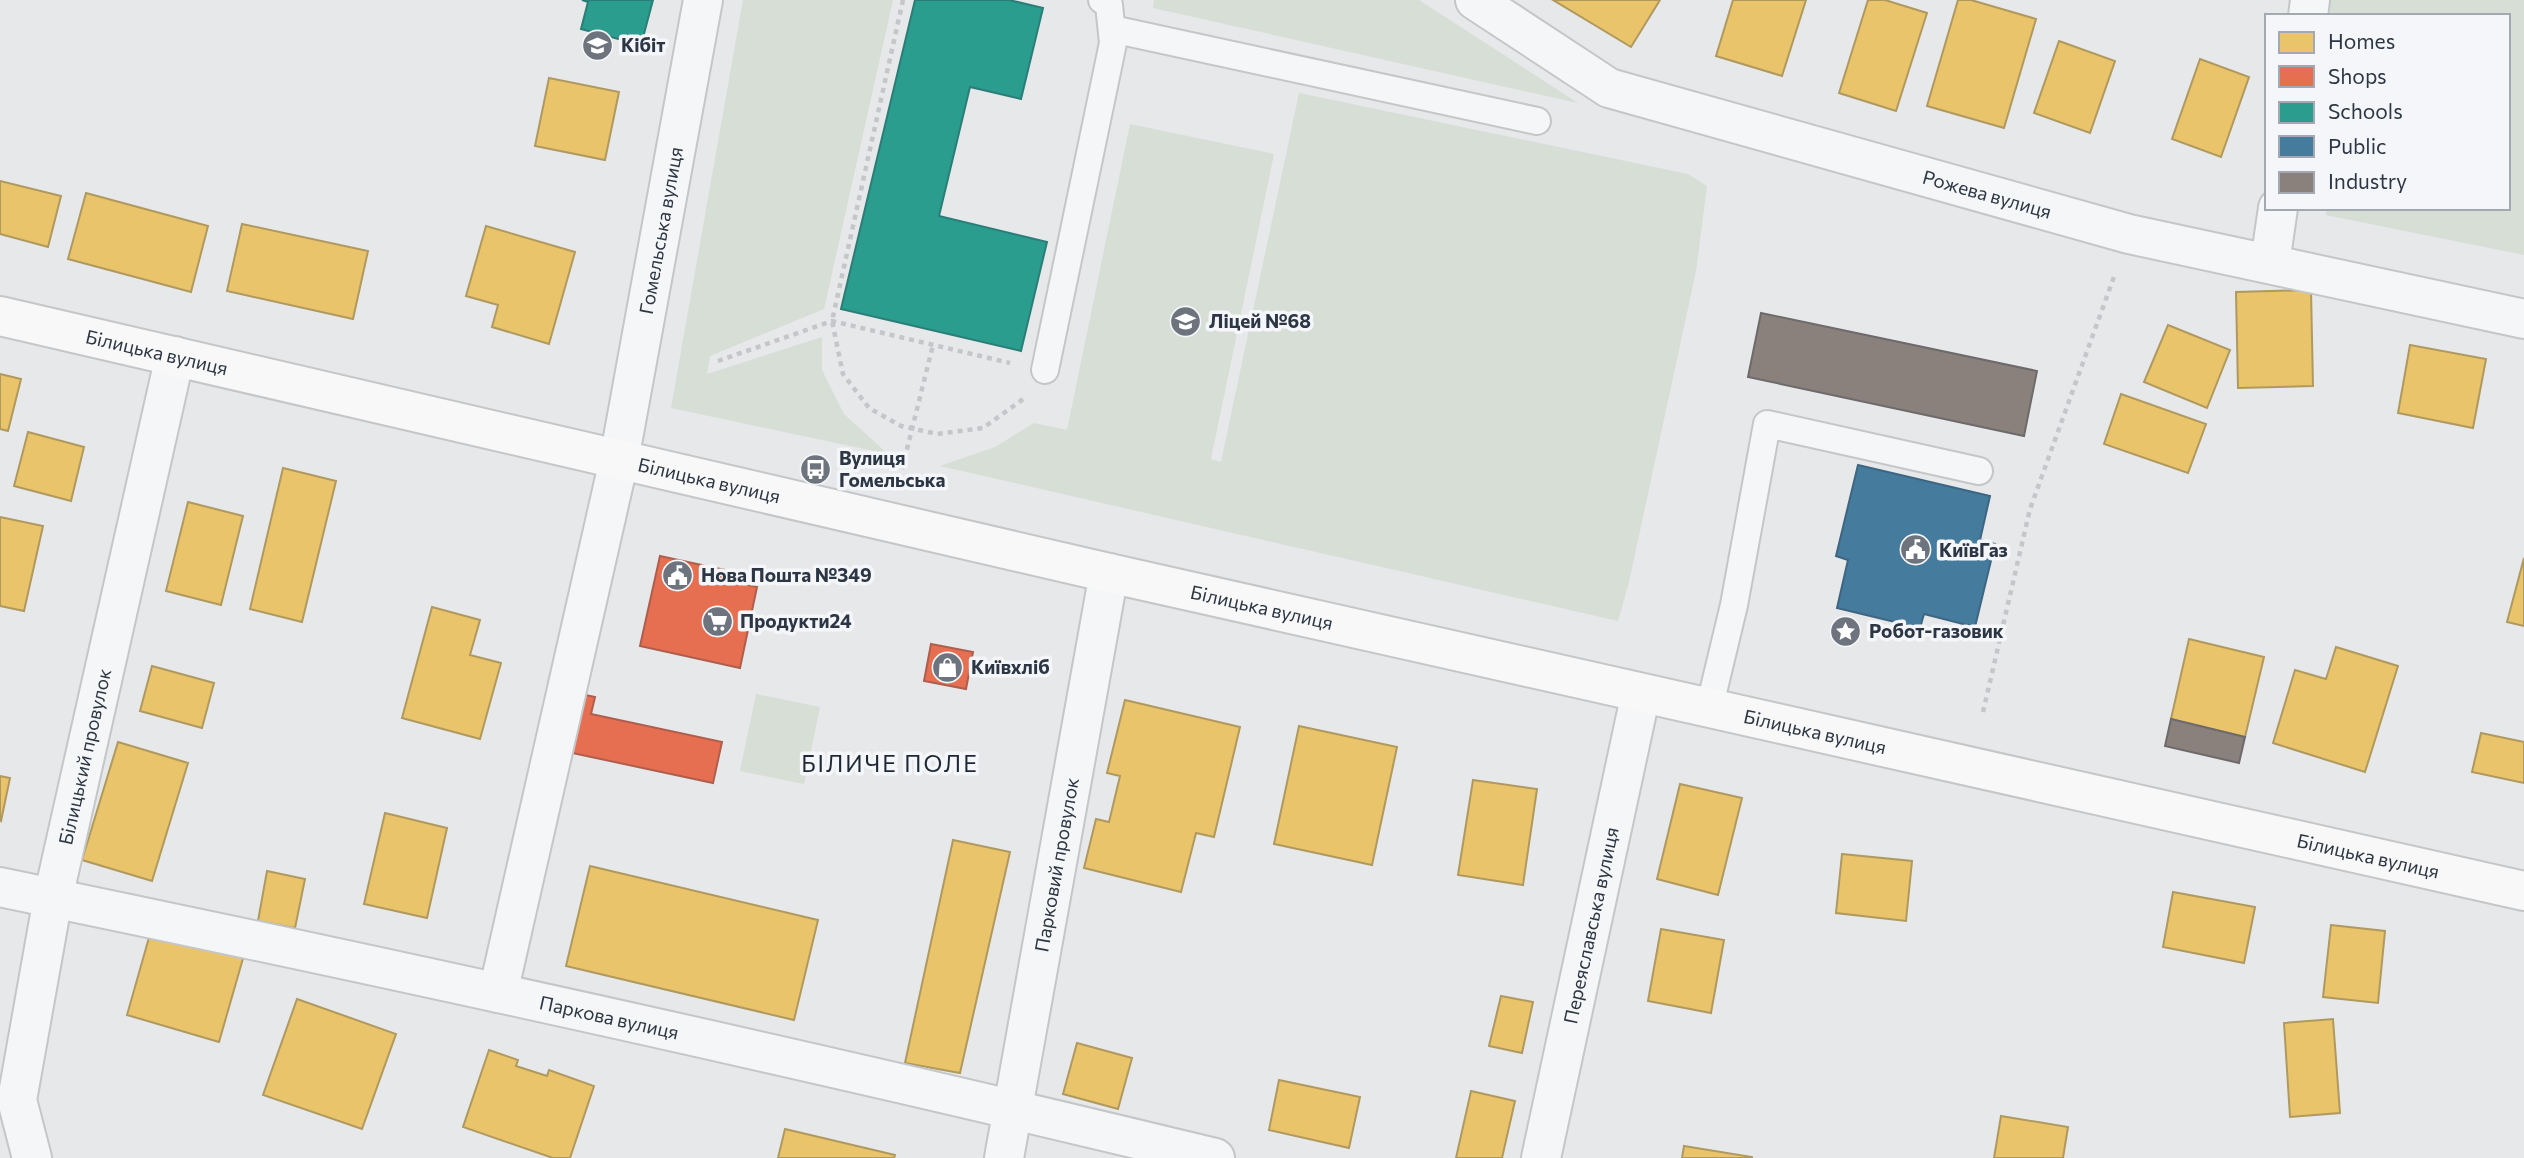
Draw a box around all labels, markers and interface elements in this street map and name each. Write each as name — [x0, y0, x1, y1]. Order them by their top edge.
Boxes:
legend — [2265, 14, 2510, 210]
school or university icon: Кібіт — [581, 28, 615, 62]
text: Homes — [2328, 28, 2395, 53]
place label: Кібіт — [621, 33, 665, 56]
text: Shops — [2328, 63, 2387, 88]
text: Schools — [2328, 98, 2403, 123]
text: Public — [2328, 133, 2386, 158]
street label: Гомельська вулиця — [634, 145, 687, 316]
street label: Рожева вулиця — [1920, 165, 2054, 223]
text: Industry — [2328, 168, 2407, 193]
school or university icon: Ліцей №68 — [1169, 304, 1203, 338]
place label: Ліцей №68 — [1209, 309, 1311, 332]
street label: Білицька вулиця — [84, 324, 230, 379]
place label: Вулиця Гомельська — [839, 446, 946, 491]
street label: Білицька вулиця — [636, 452, 783, 507]
bus stop icon: Вулиця Гомельська — [799, 452, 833, 486]
public building icon: КиївГаз — [1899, 533, 1933, 567]
place label: КиївГаз — [1939, 538, 2008, 561]
public building icon: Нова Пошта №349 — [661, 558, 695, 592]
place label: Нова Пошта №349 — [701, 563, 872, 586]
street label: Білицька вулиця — [1188, 580, 1335, 634]
supermarket icon: Продукти24 — [700, 604, 734, 638]
place label: Продукти24 — [740, 609, 852, 632]
place icon: Робот-газовик — [1829, 614, 1863, 648]
place label: Робот-газовик — [1869, 619, 2004, 642]
shop icon: Київхліб — [931, 650, 965, 684]
place label: Київхліб — [971, 655, 1050, 678]
street label: Білицький провулок — [53, 666, 115, 847]
street label: Білицька вулиця — [1742, 704, 1889, 758]
district label: БІЛИЧЕ ПОЛЕ — [801, 749, 979, 777]
street label: Парковий провулок — [1029, 776, 1083, 954]
street label: Переяславська вулиця — [1558, 825, 1623, 1026]
street label: Білицька вулиця — [2295, 828, 2442, 883]
street label: Паркова вулиця — [537, 990, 681, 1044]

